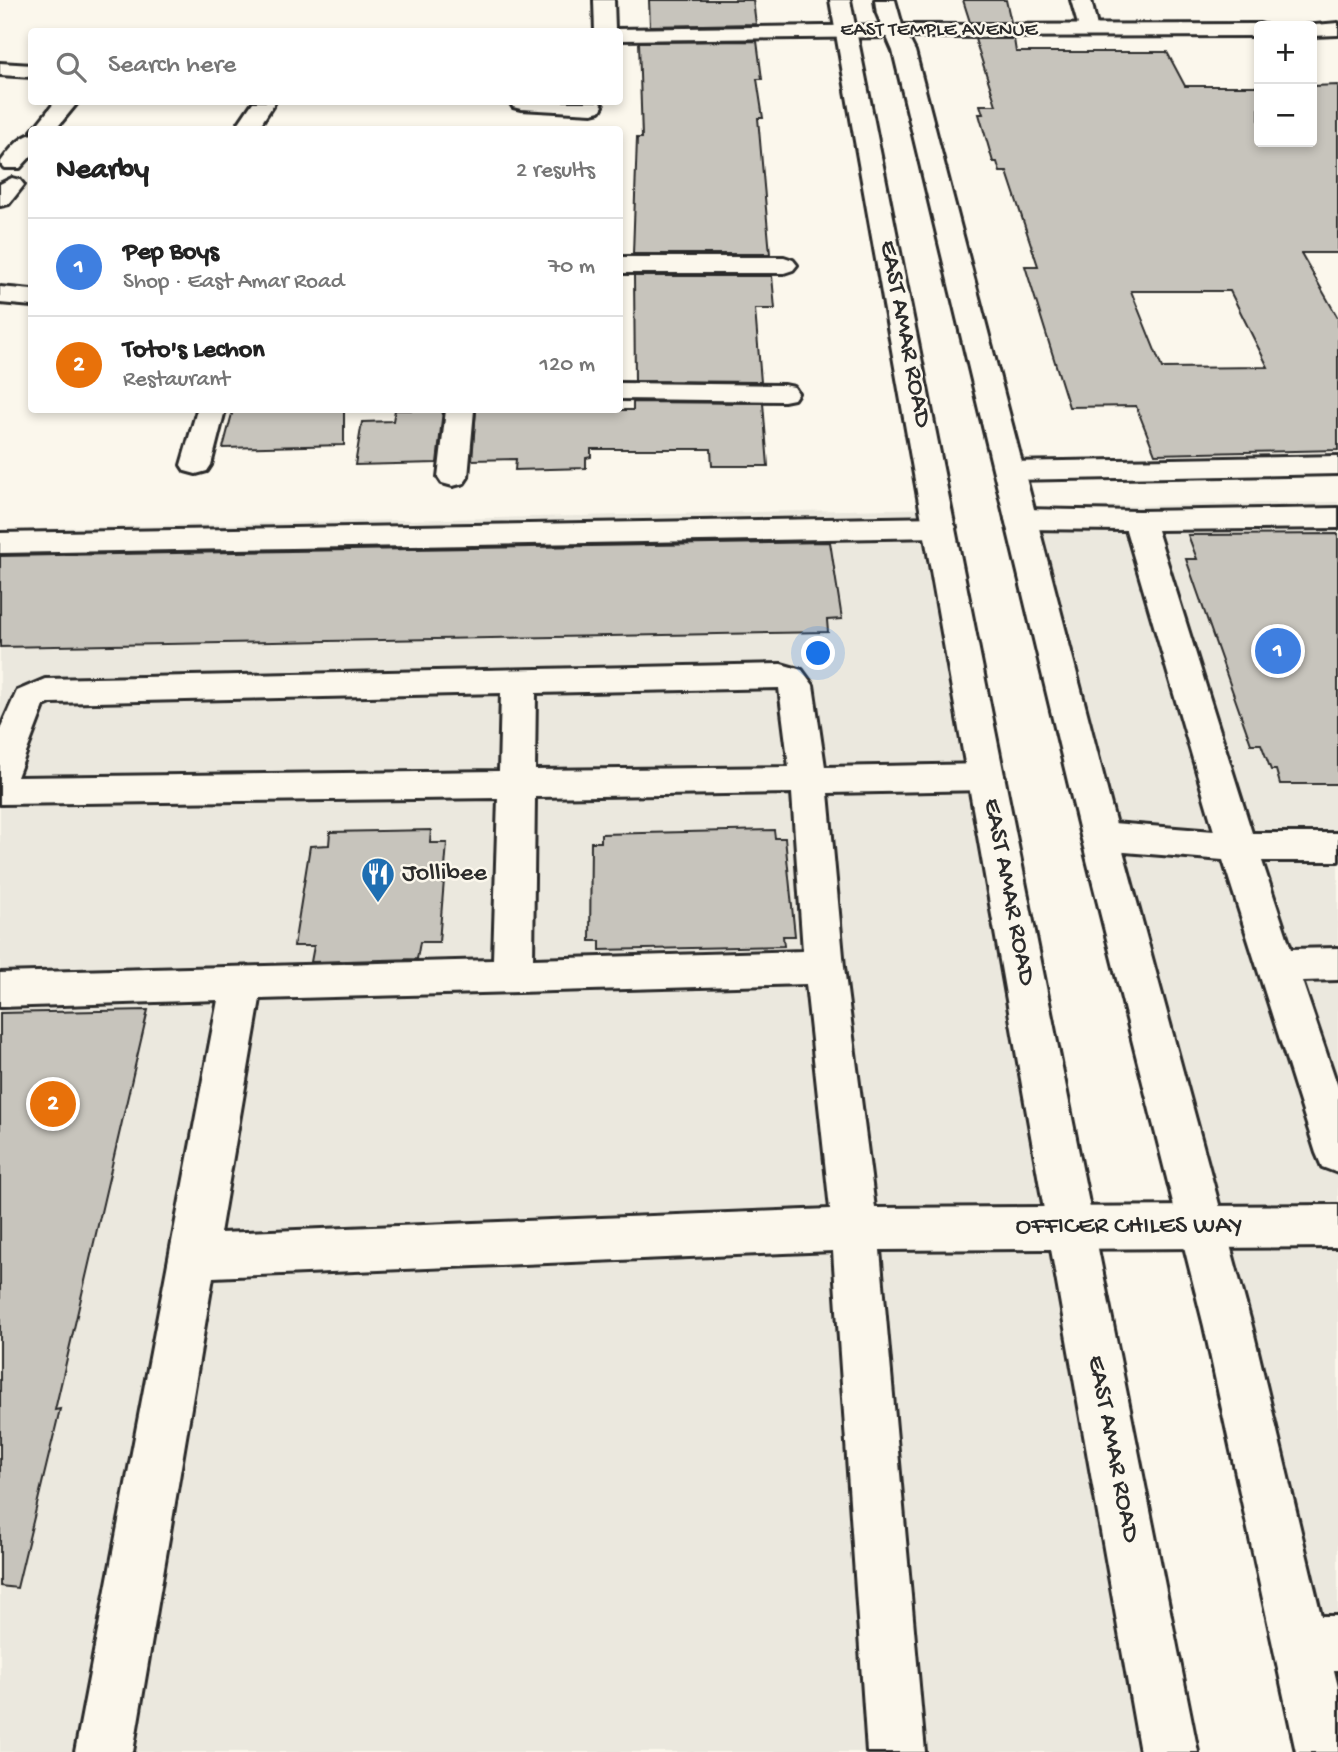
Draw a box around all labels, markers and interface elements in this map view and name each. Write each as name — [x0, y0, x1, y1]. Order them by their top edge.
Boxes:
street label: EAST TEMPLE AVENUE — [840, 19, 1039, 44]
map controls — [1254, 21, 1317, 147]
button: + — [1254, 21, 1317, 84]
search box — [28, 28, 623, 105]
icon: search — [52, 48, 90, 86]
text: Search here — [108, 51, 236, 82]
button: − — [1254, 84, 1317, 147]
text: Nearby — [56, 154, 149, 189]
text: 2 results — [516, 158, 595, 185]
text: Pep Boys — [123, 238, 219, 269]
street label: EAST AMAR ROAD — [871, 238, 937, 430]
text: 1 — [74, 254, 84, 281]
text: 70 m — [548, 254, 595, 281]
text: Shop · East Amar Road — [123, 269, 344, 296]
text: Toto's Lechon — [123, 336, 265, 367]
text: 2 — [73, 352, 85, 379]
text: 120 m — [540, 352, 595, 379]
text: Restaurant — [123, 367, 230, 394]
pin: 1 — [1255, 625, 1301, 677]
your location — [801, 636, 835, 670]
street label: EAST AMAR ROAD — [975, 796, 1041, 988]
restaurant icon: Jollibee — [359, 855, 397, 904]
place label: Jollibee — [402, 859, 488, 890]
pin: 2 — [30, 1078, 76, 1130]
street label: OFFICER CHILES WAY — [1015, 1212, 1243, 1243]
street label: EAST AMAR ROAD — [1079, 1353, 1145, 1545]

